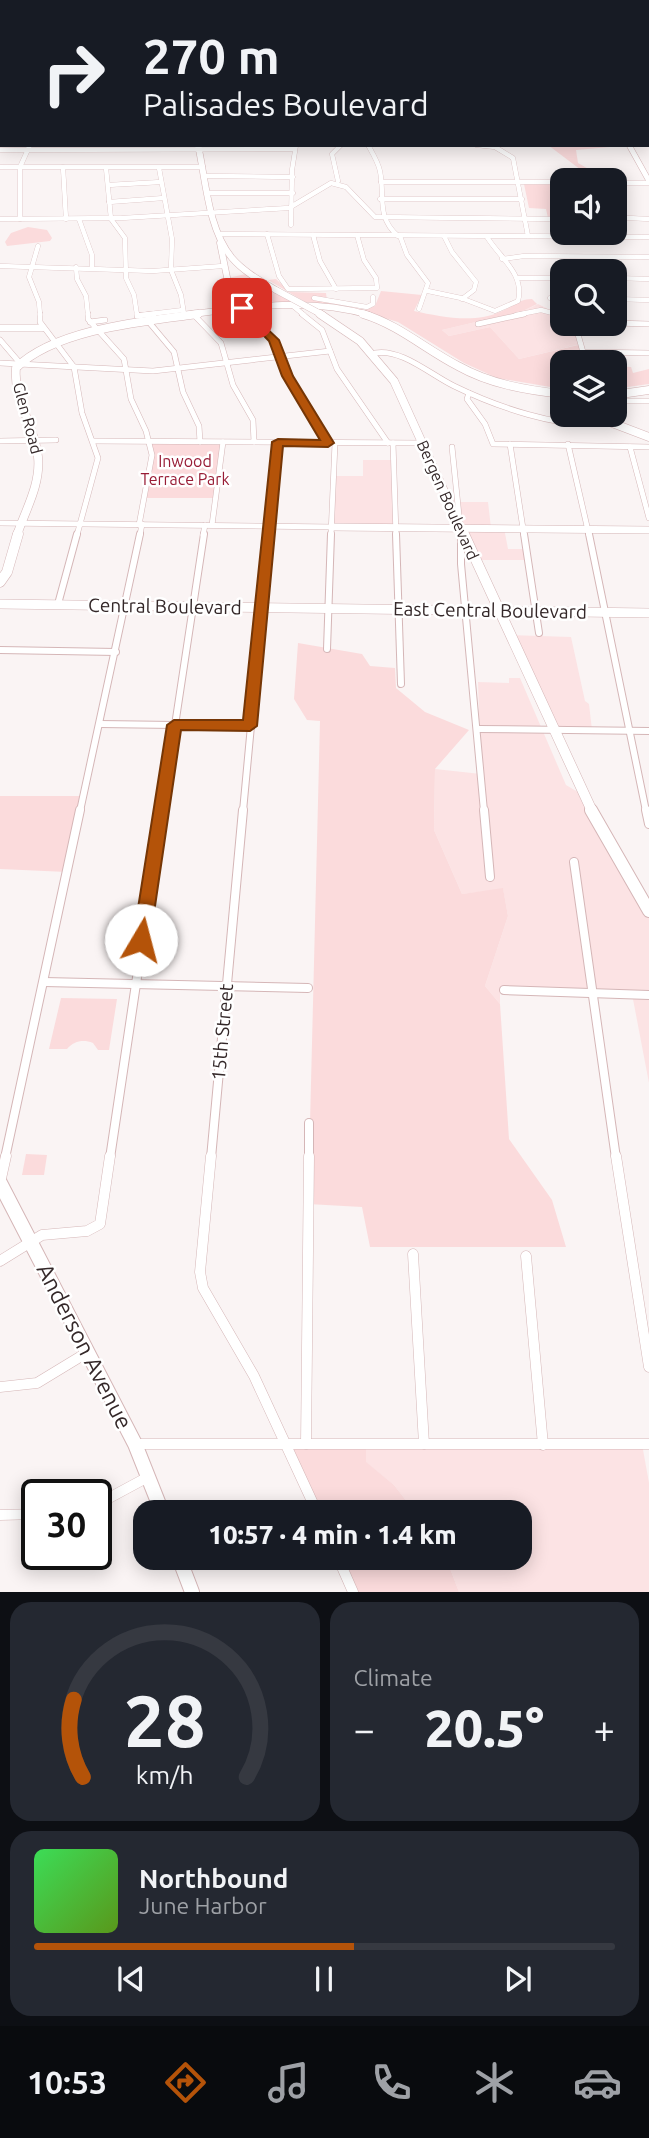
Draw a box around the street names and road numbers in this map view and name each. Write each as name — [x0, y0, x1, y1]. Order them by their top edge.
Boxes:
street label: Glen Road — [10, 380, 46, 456]
street label: Bergen Boulevard — [414, 437, 482, 563]
street label: Central Boulevard — [88, 594, 242, 618]
street label: East Central Boulevard — [393, 597, 587, 623]
street label: 15th Street — [207, 982, 237, 1081]
street label: Anderson Avenue — [32, 1259, 138, 1433]

